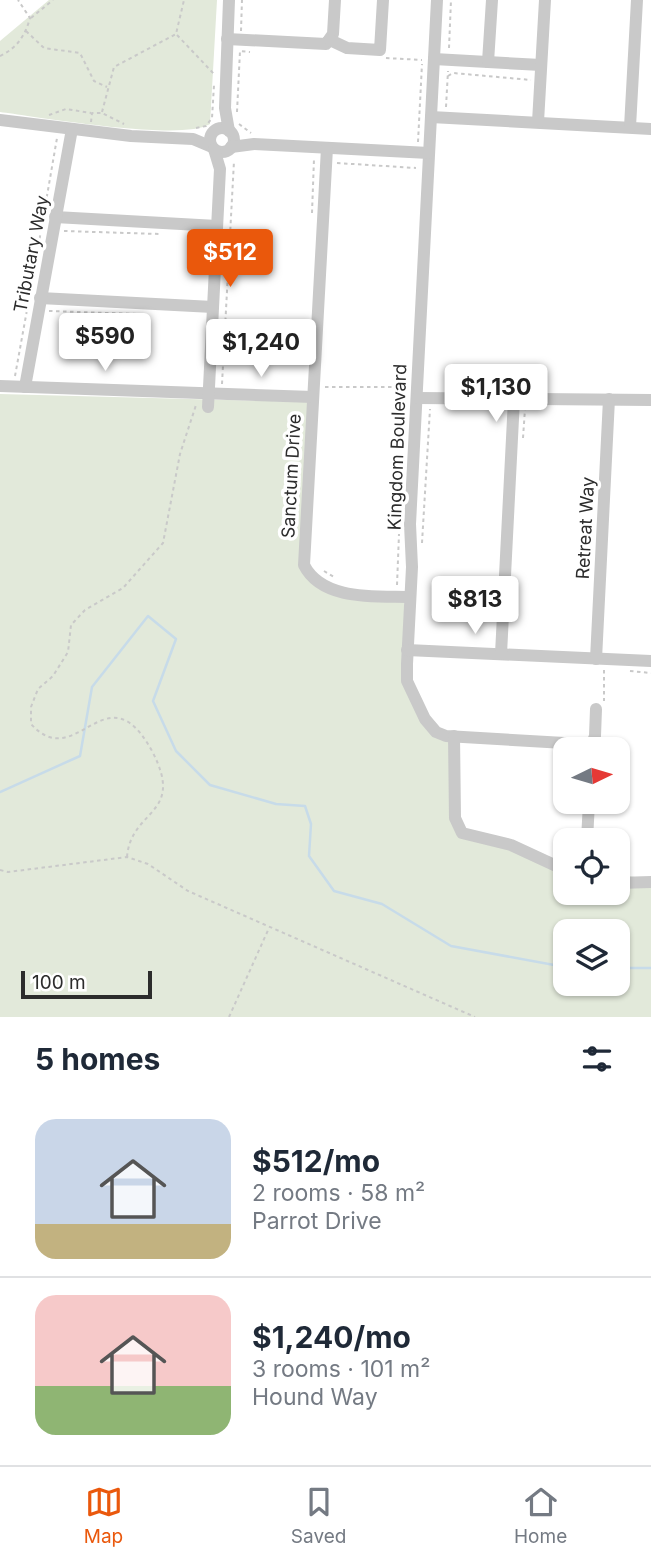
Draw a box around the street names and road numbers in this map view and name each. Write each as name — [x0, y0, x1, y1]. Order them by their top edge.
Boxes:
street label: Tributary Way — [9, 194, 53, 314]
street label: Kingdom Boulevard — [384, 363, 410, 531]
street label: Sanctum Drive — [277, 413, 305, 539]
street label: Retreat Way — [572, 476, 598, 580]

